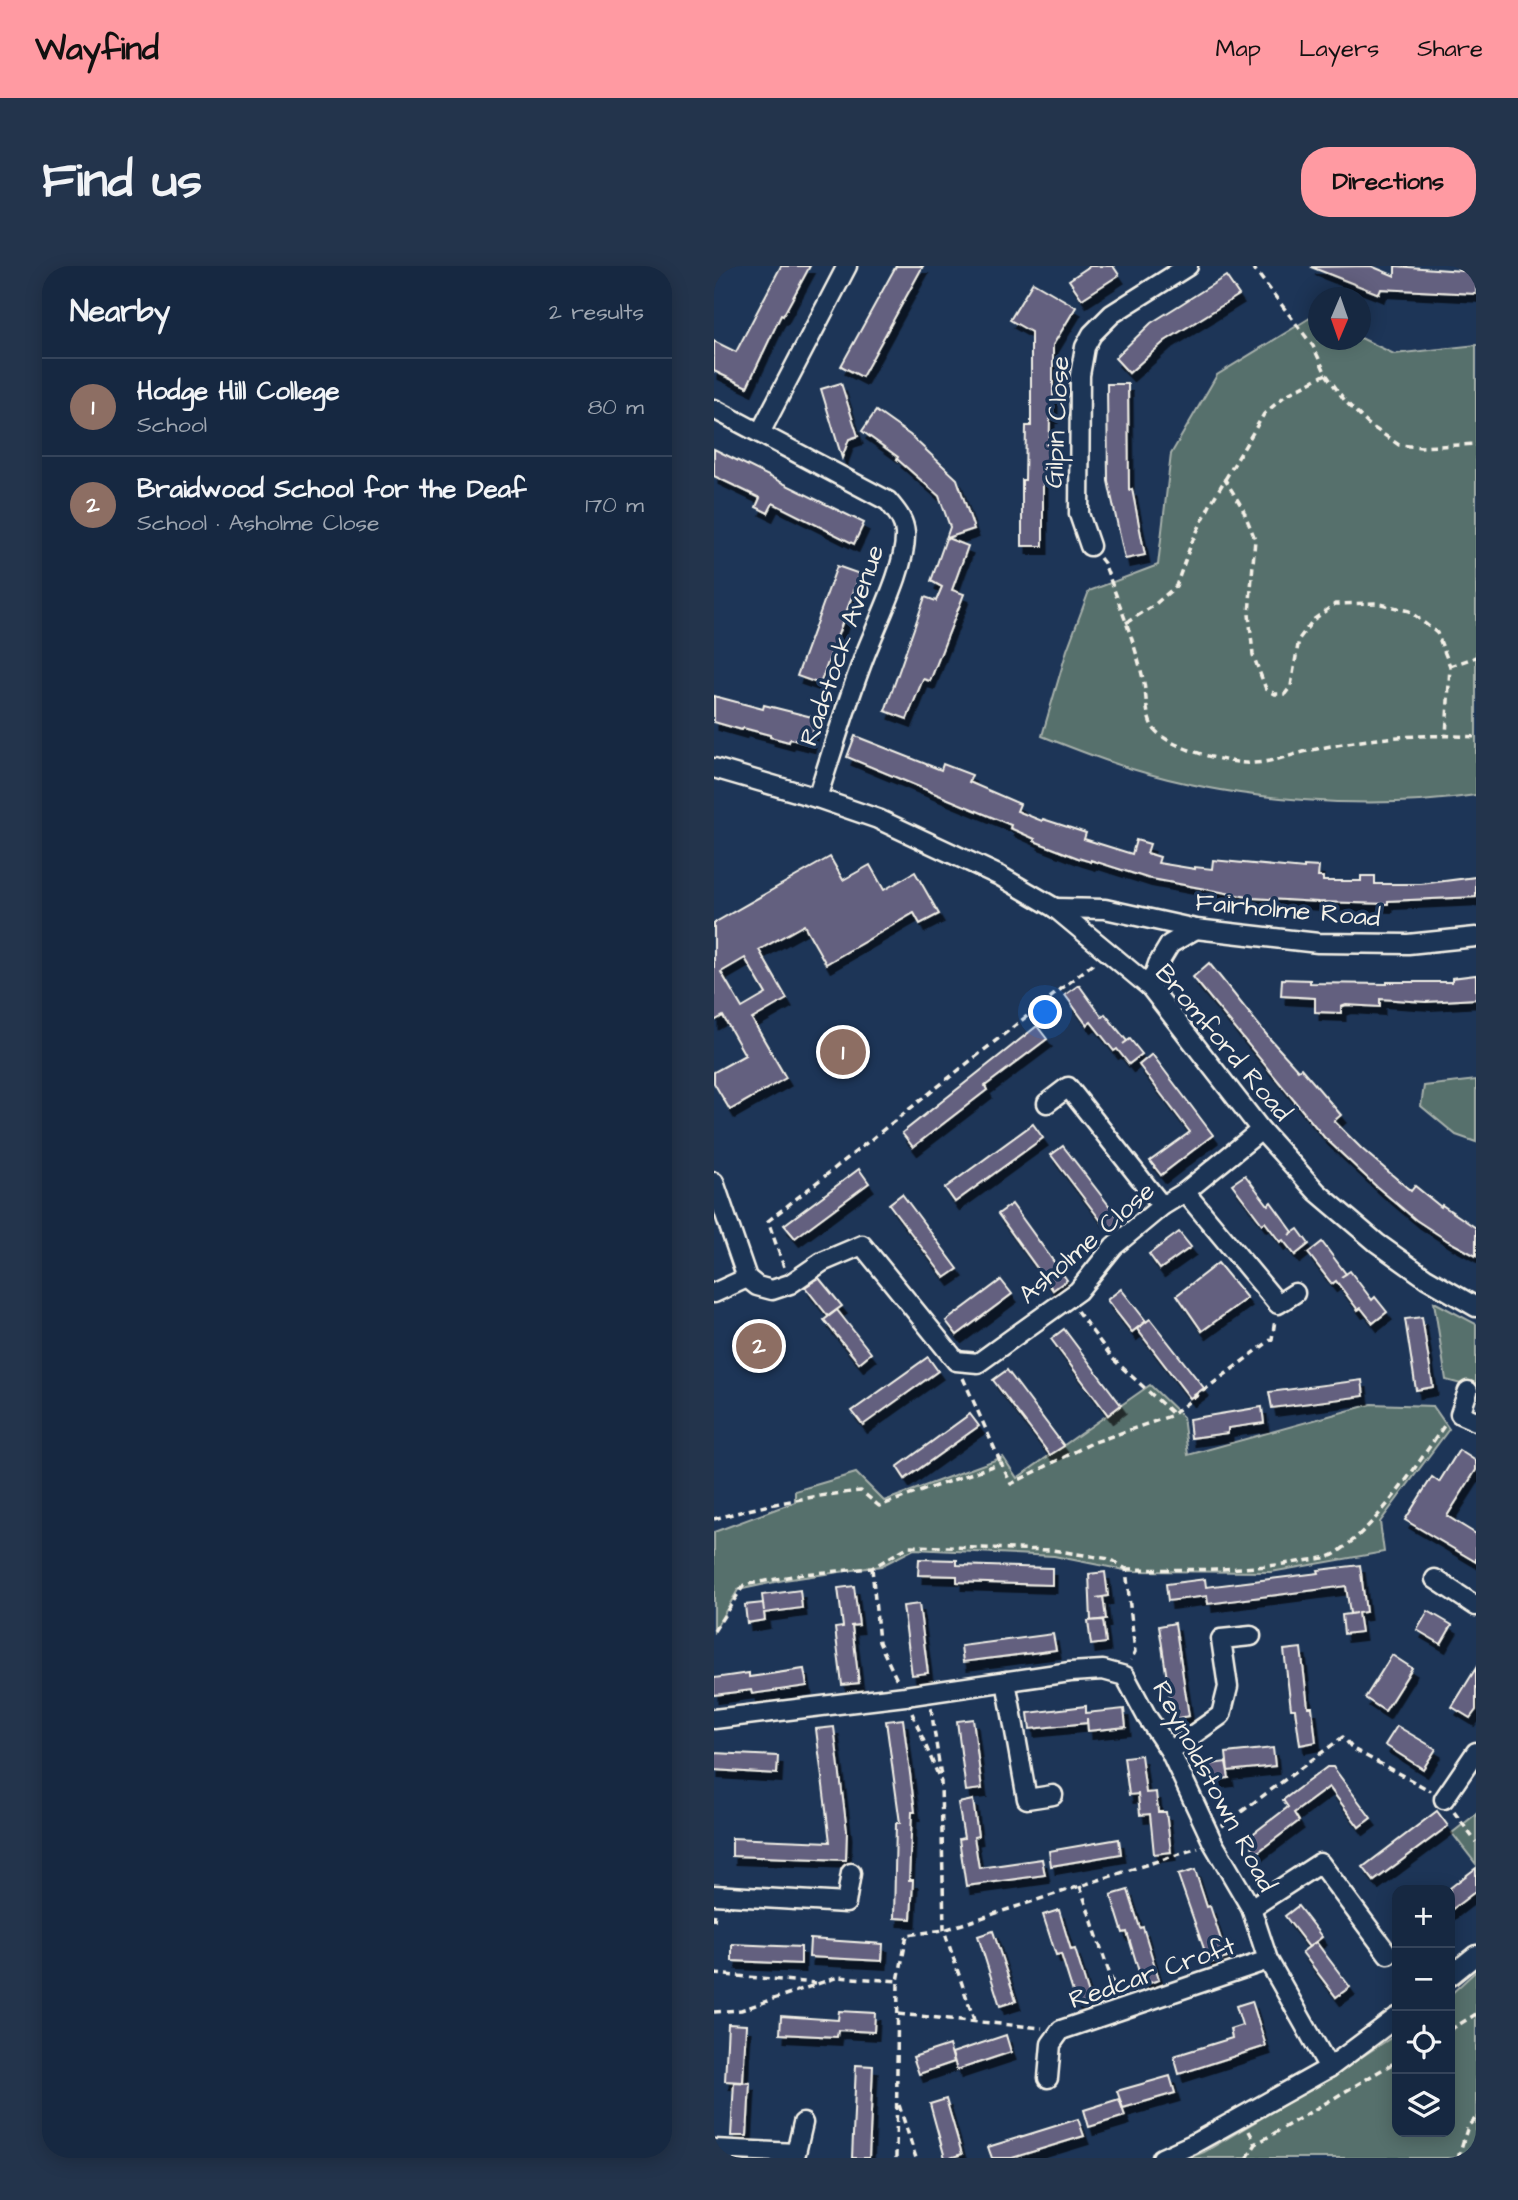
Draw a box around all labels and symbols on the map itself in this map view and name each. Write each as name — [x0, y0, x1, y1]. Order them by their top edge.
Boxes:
north arrow — [1308, 287, 1371, 350]
street label: Gilpin Close — [1036, 355, 1078, 489]
street label: Radstock Avenue — [791, 540, 893, 751]
street label: Fairholme Road — [1194, 884, 1382, 936]
street label: Bromford Road — [1147, 956, 1300, 1129]
your location — [1028, 995, 1062, 1029]
pin: 1 — [820, 1026, 866, 1078]
street label: Asholme Close — [1011, 1173, 1163, 1312]
pin: 2 — [736, 1320, 782, 1372]
street label: Reynoldstown Road — [1141, 1675, 1285, 1899]
street label: Redcar Croft — [1064, 1927, 1241, 2018]

